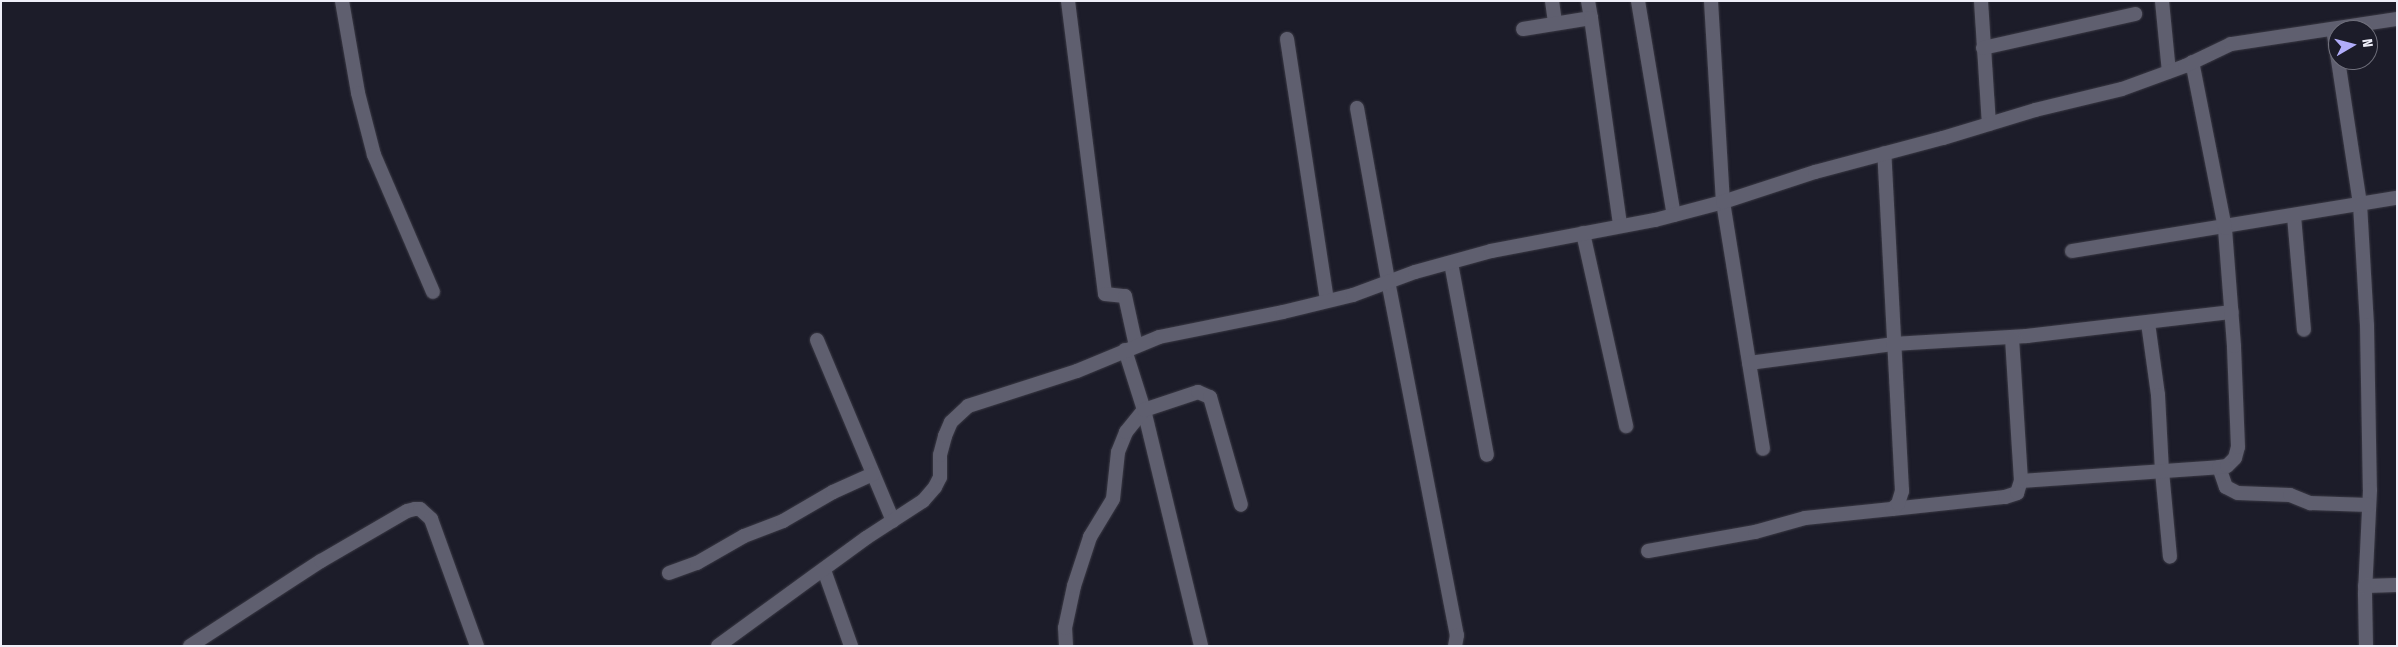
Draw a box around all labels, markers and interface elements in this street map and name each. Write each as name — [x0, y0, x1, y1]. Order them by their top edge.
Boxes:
north arrow — [2328, 20, 2378, 70]
text: N — [2358, 38, 2376, 48]

